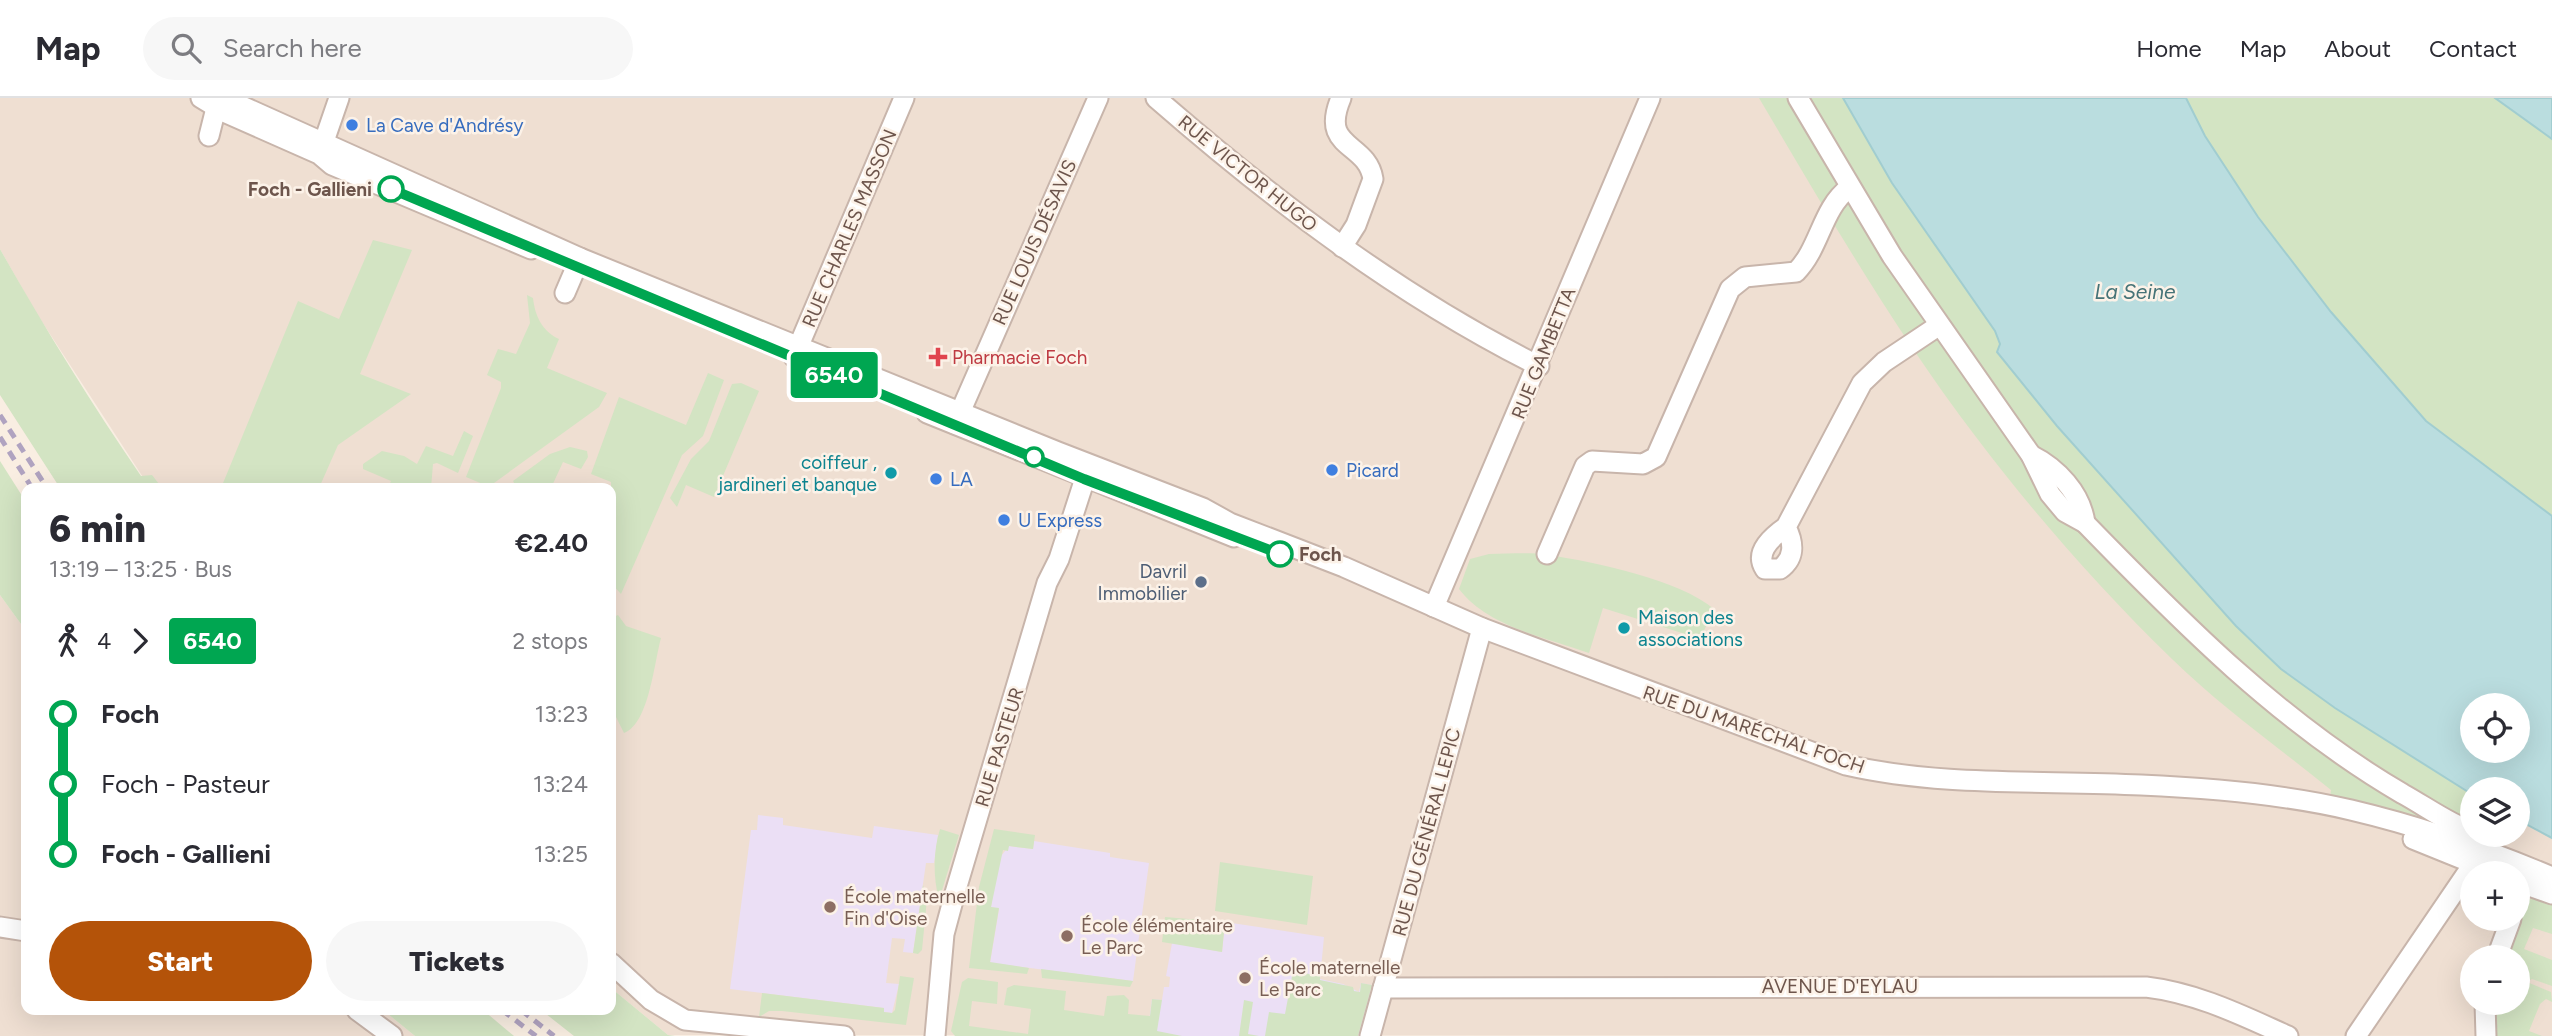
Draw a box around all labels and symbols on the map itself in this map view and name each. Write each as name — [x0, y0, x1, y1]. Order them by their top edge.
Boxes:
street label: RUE VICTOR HUGO — [1174, 110, 1322, 236]
place label: La Cave d'Andrésy — [366, 114, 523, 137]
marker: La Cave d'Andrésy — [344, 117, 360, 133]
street label: RUE CHARLES MASSON — [797, 126, 902, 331]
street label: RUE LOUIS DÉSAVIS — [988, 156, 1081, 328]
marker: Foch - Gallieni — [378, 176, 404, 202]
place label: Foch - Gallieni — [248, 178, 372, 201]
water label: La Seine — [2095, 279, 2176, 304]
street label: RUE GAMBETTA — [1507, 284, 1580, 422]
place label: Pharmacie Foch — [952, 346, 1087, 369]
marker: Pharmacie Foch — [930, 349, 946, 365]
line badge: 6540 — [785, 352, 883, 398]
unlabelled marker — [1024, 447, 1044, 467]
place label: coiffeur , jardineri et banque — [717, 451, 877, 496]
place label: Picard — [1346, 459, 1399, 482]
marker: Picard — [1324, 462, 1340, 478]
marker: coiffeur , jardineri et banque — [883, 465, 899, 481]
place label: LA — [950, 468, 973, 491]
marker: LA — [928, 471, 944, 487]
place label: U Express — [1018, 509, 1102, 532]
marker: U Express — [996, 512, 1012, 528]
marker: Foch — [1267, 541, 1293, 567]
place label: Foch — [1299, 543, 1342, 566]
place label: Davril Immobilier — [1098, 560, 1188, 605]
marker: Davril Immobilier — [1193, 574, 1209, 590]
place label: Maison des associations — [1638, 606, 1743, 651]
marker: Maison des associations — [1616, 620, 1632, 636]
street label: RUE DU MARÉCHAL FOCH — [1640, 681, 1868, 778]
street label: RUE PASTEUR — [970, 684, 1029, 810]
street label: RUE DU GÉNÉRAL LEPIC — [1388, 725, 1465, 939]
place label: École maternelle Fin d'Oise — [844, 885, 985, 930]
marker: École maternelle Fin d'Oise — [822, 899, 838, 915]
place label: École élémentaire Le Parc — [1081, 914, 1233, 959]
marker: École élémentaire Le Parc — [1059, 928, 1075, 944]
place label: École maternelle Le Parc — [1259, 956, 1400, 1001]
marker: École maternelle Le Parc — [1237, 970, 1253, 986]
street label: AVENUE D'EYLAU — [1762, 975, 1918, 998]

